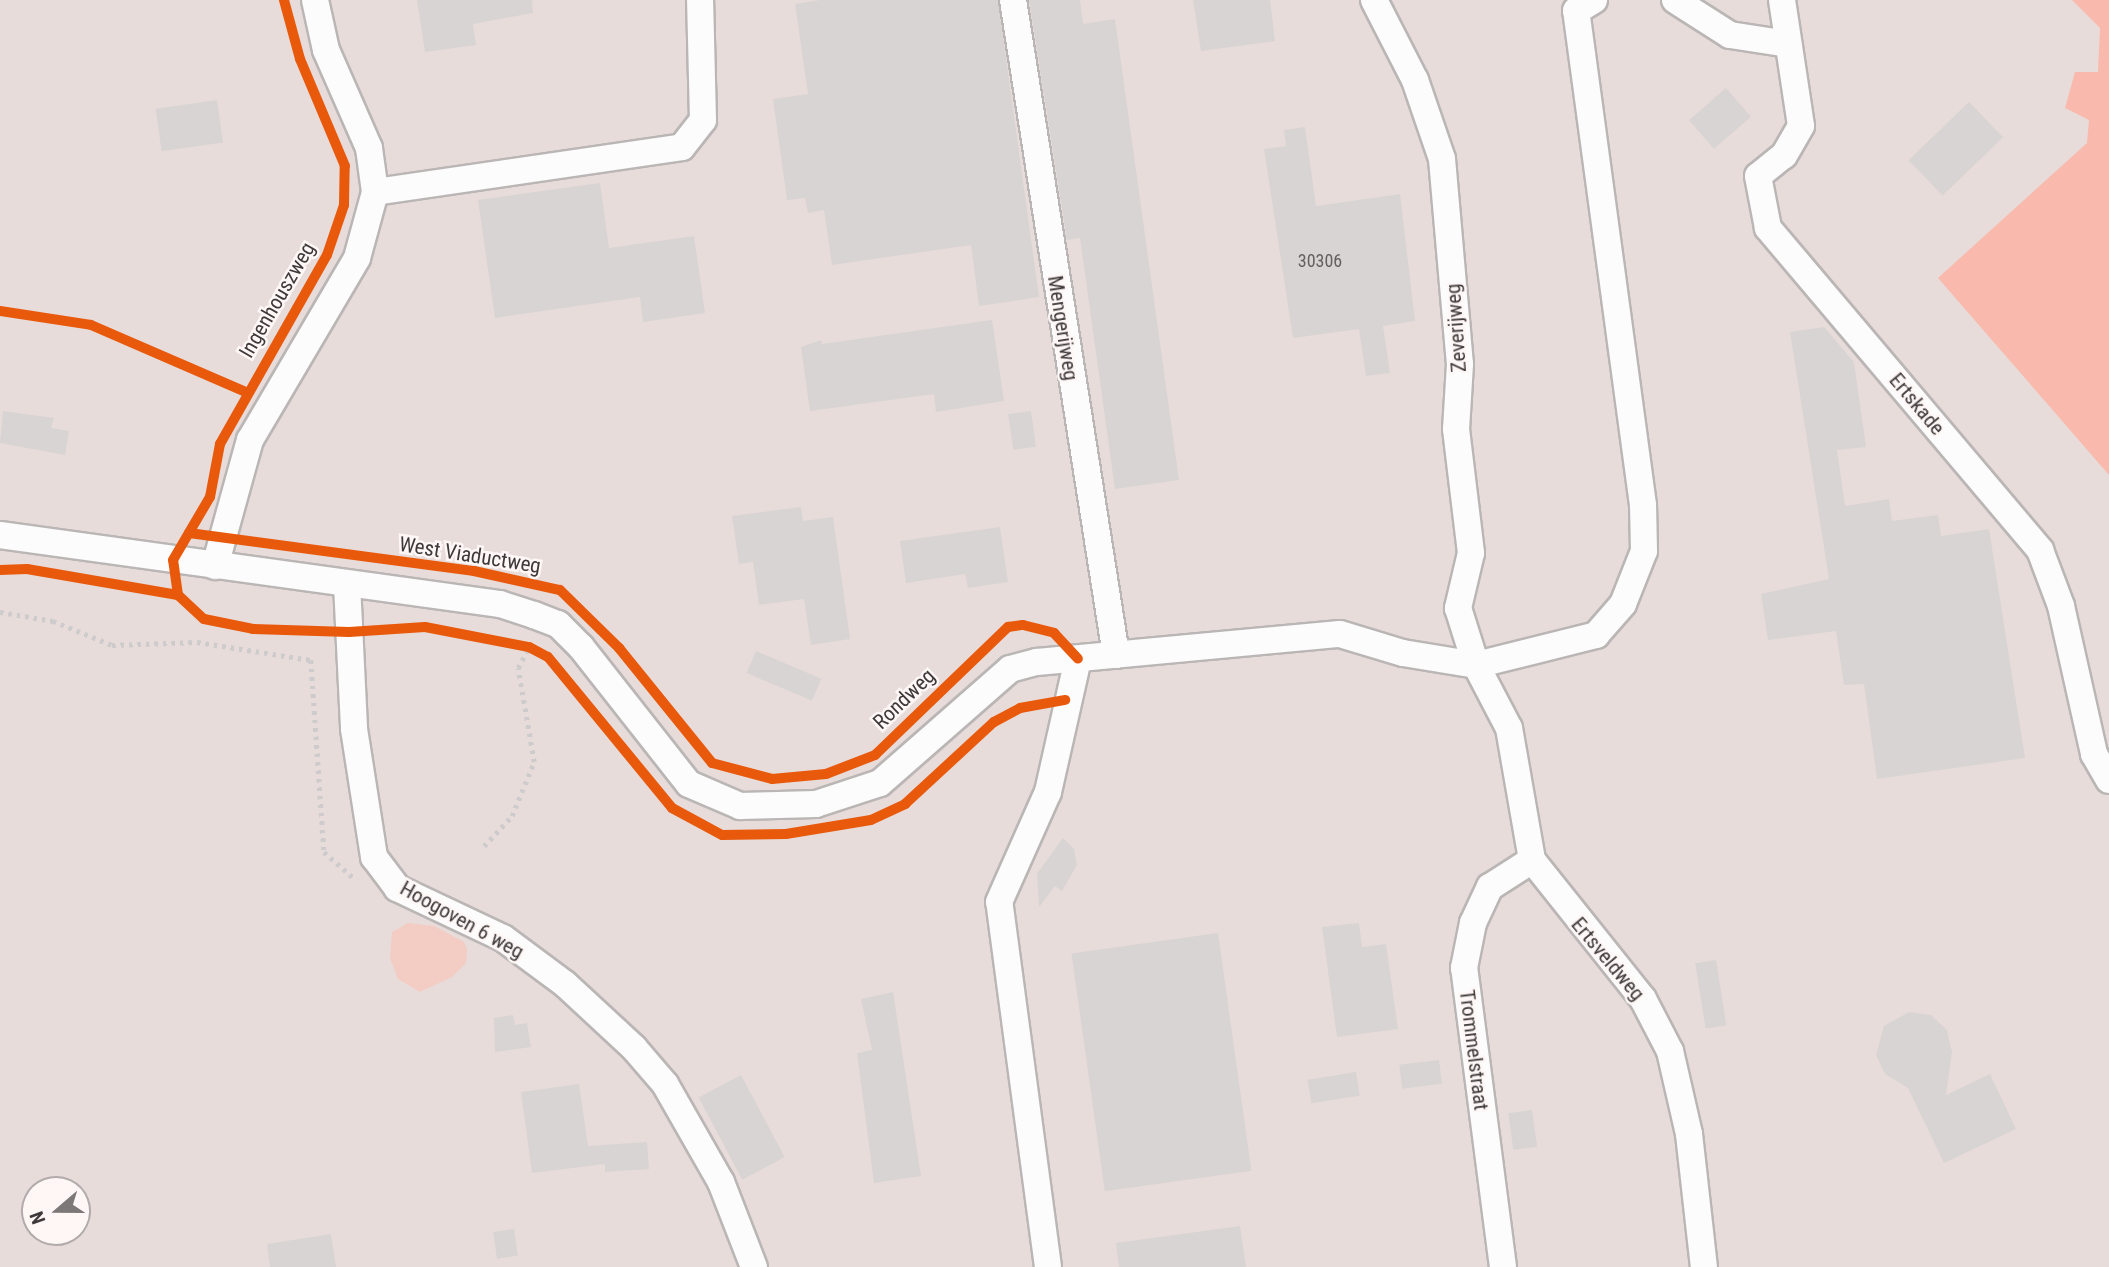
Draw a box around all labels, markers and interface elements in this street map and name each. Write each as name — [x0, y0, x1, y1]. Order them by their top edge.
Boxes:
street label: Ingenhouszweg — [234, 238, 320, 362]
house number: 30306 — [1298, 250, 1342, 272]
street label: Mengerijweg — [1042, 274, 1084, 382]
street label: Zeverijweg — [1440, 283, 1472, 373]
street label: Ertskade — [1884, 368, 1950, 440]
street label: West Viaductweg — [397, 531, 543, 579]
street label: Rondweg — [868, 663, 940, 735]
street label: Hoogoven 6 weg — [396, 876, 528, 964]
street label: Ertsveldweg — [1566, 912, 1650, 1006]
street label: Trommelstraat — [1454, 988, 1494, 1112]
north arrow — [21, 1176, 91, 1246]
text: N — [25, 1208, 50, 1227]

